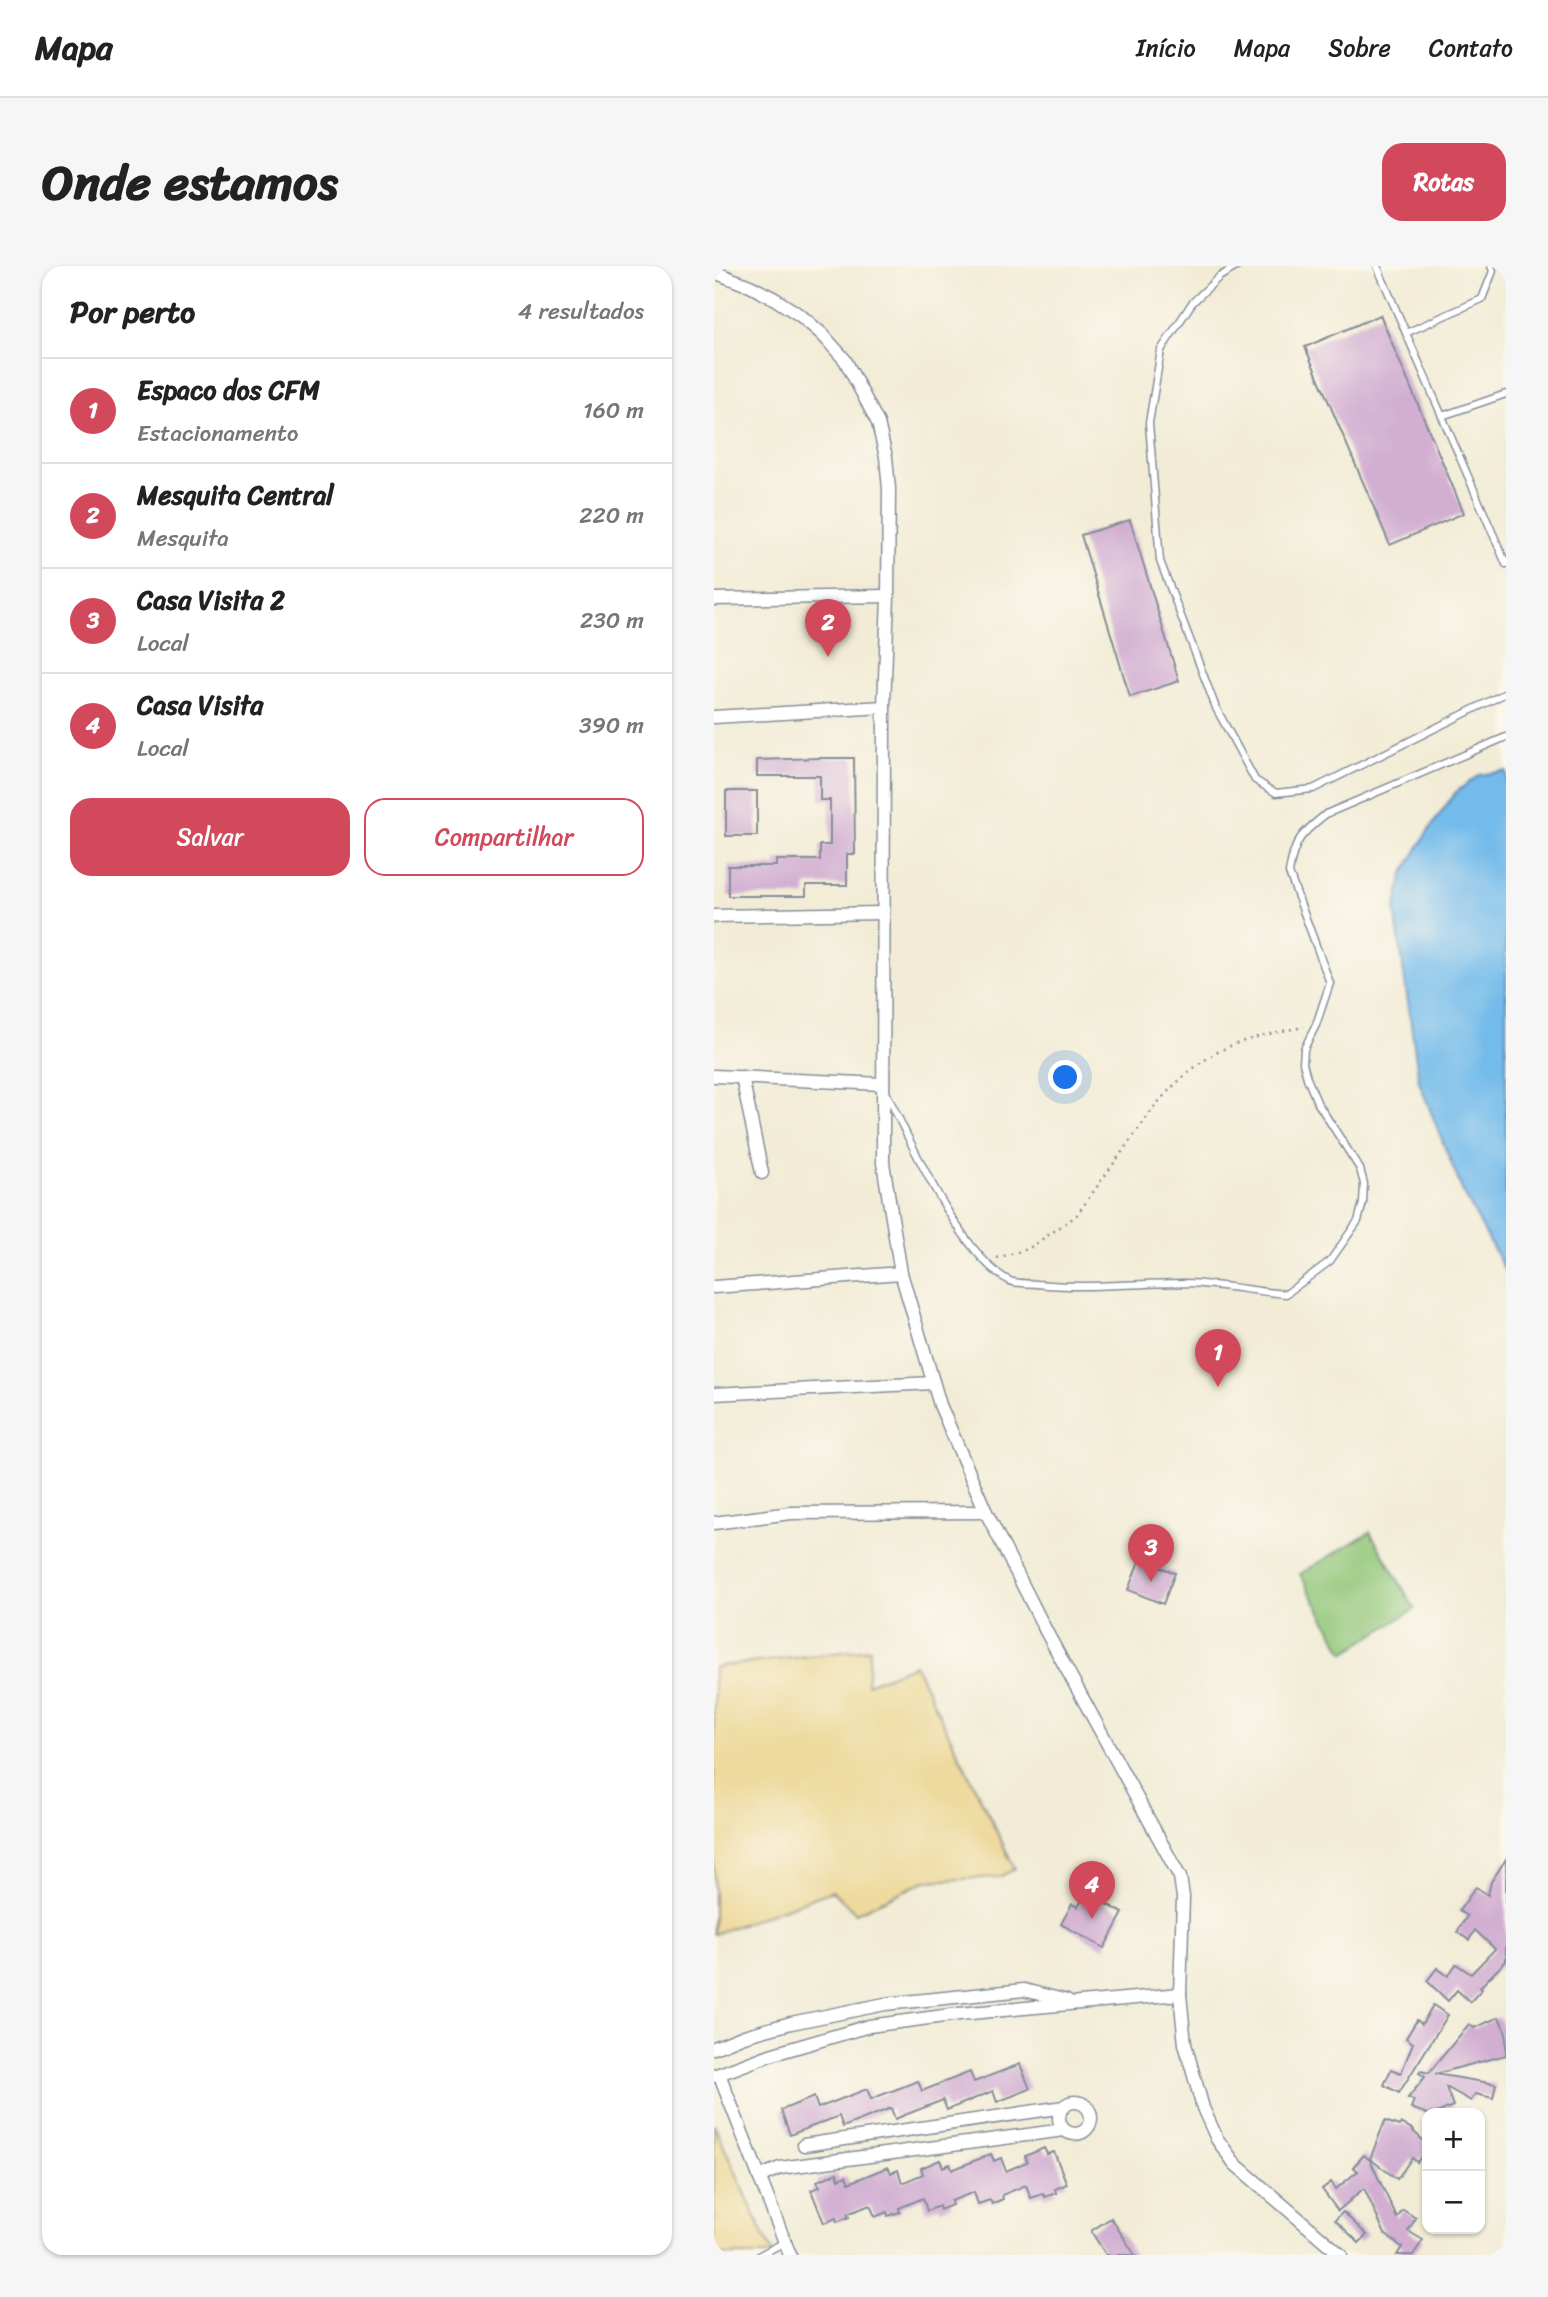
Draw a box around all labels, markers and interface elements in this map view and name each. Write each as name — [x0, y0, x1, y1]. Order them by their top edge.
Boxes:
text: Mapa — [35, 19, 112, 77]
text: Início — [1136, 27, 1196, 69]
text: Mapa — [1234, 27, 1290, 69]
text: Sobre — [1328, 27, 1391, 69]
text: Contato — [1429, 27, 1513, 69]
text: Onde estamos — [42, 139, 338, 226]
button: Rotas — [1382, 143, 1506, 221]
text: Por perto — [70, 285, 195, 339]
text: 4 resultados — [518, 291, 644, 332]
text: Espaco dos CFM — [137, 367, 320, 413]
text: 1 — [88, 390, 98, 431]
text: 160 m — [583, 390, 644, 431]
text: Estacionamento — [137, 413, 299, 454]
text: Mesquita Central — [137, 472, 334, 518]
text: 2 — [86, 495, 100, 536]
text: 220 m — [579, 495, 644, 536]
text: Mesquita — [137, 518, 229, 559]
text: Casa Visita 2 — [137, 577, 285, 623]
pin: 2 — [805, 599, 851, 657]
text: 3 — [87, 600, 99, 641]
text: 230 m — [580, 600, 644, 641]
text: Local — [137, 623, 189, 664]
text: Casa Visita — [137, 682, 263, 728]
text: 4 — [86, 705, 100, 746]
text: 390 m — [579, 705, 644, 746]
text: Local — [137, 728, 189, 769]
button: Salvar — [70, 798, 350, 876]
button: Compartilhar — [364, 798, 644, 876]
your location — [1048, 1060, 1082, 1094]
pin: 1 — [1195, 1329, 1241, 1387]
pin: 3 — [1128, 1524, 1174, 1582]
pin: 4 — [1069, 1861, 1115, 1919]
map controls — [1422, 2108, 1485, 2234]
button: + — [1422, 2108, 1485, 2171]
button: − — [1422, 2171, 1485, 2234]

